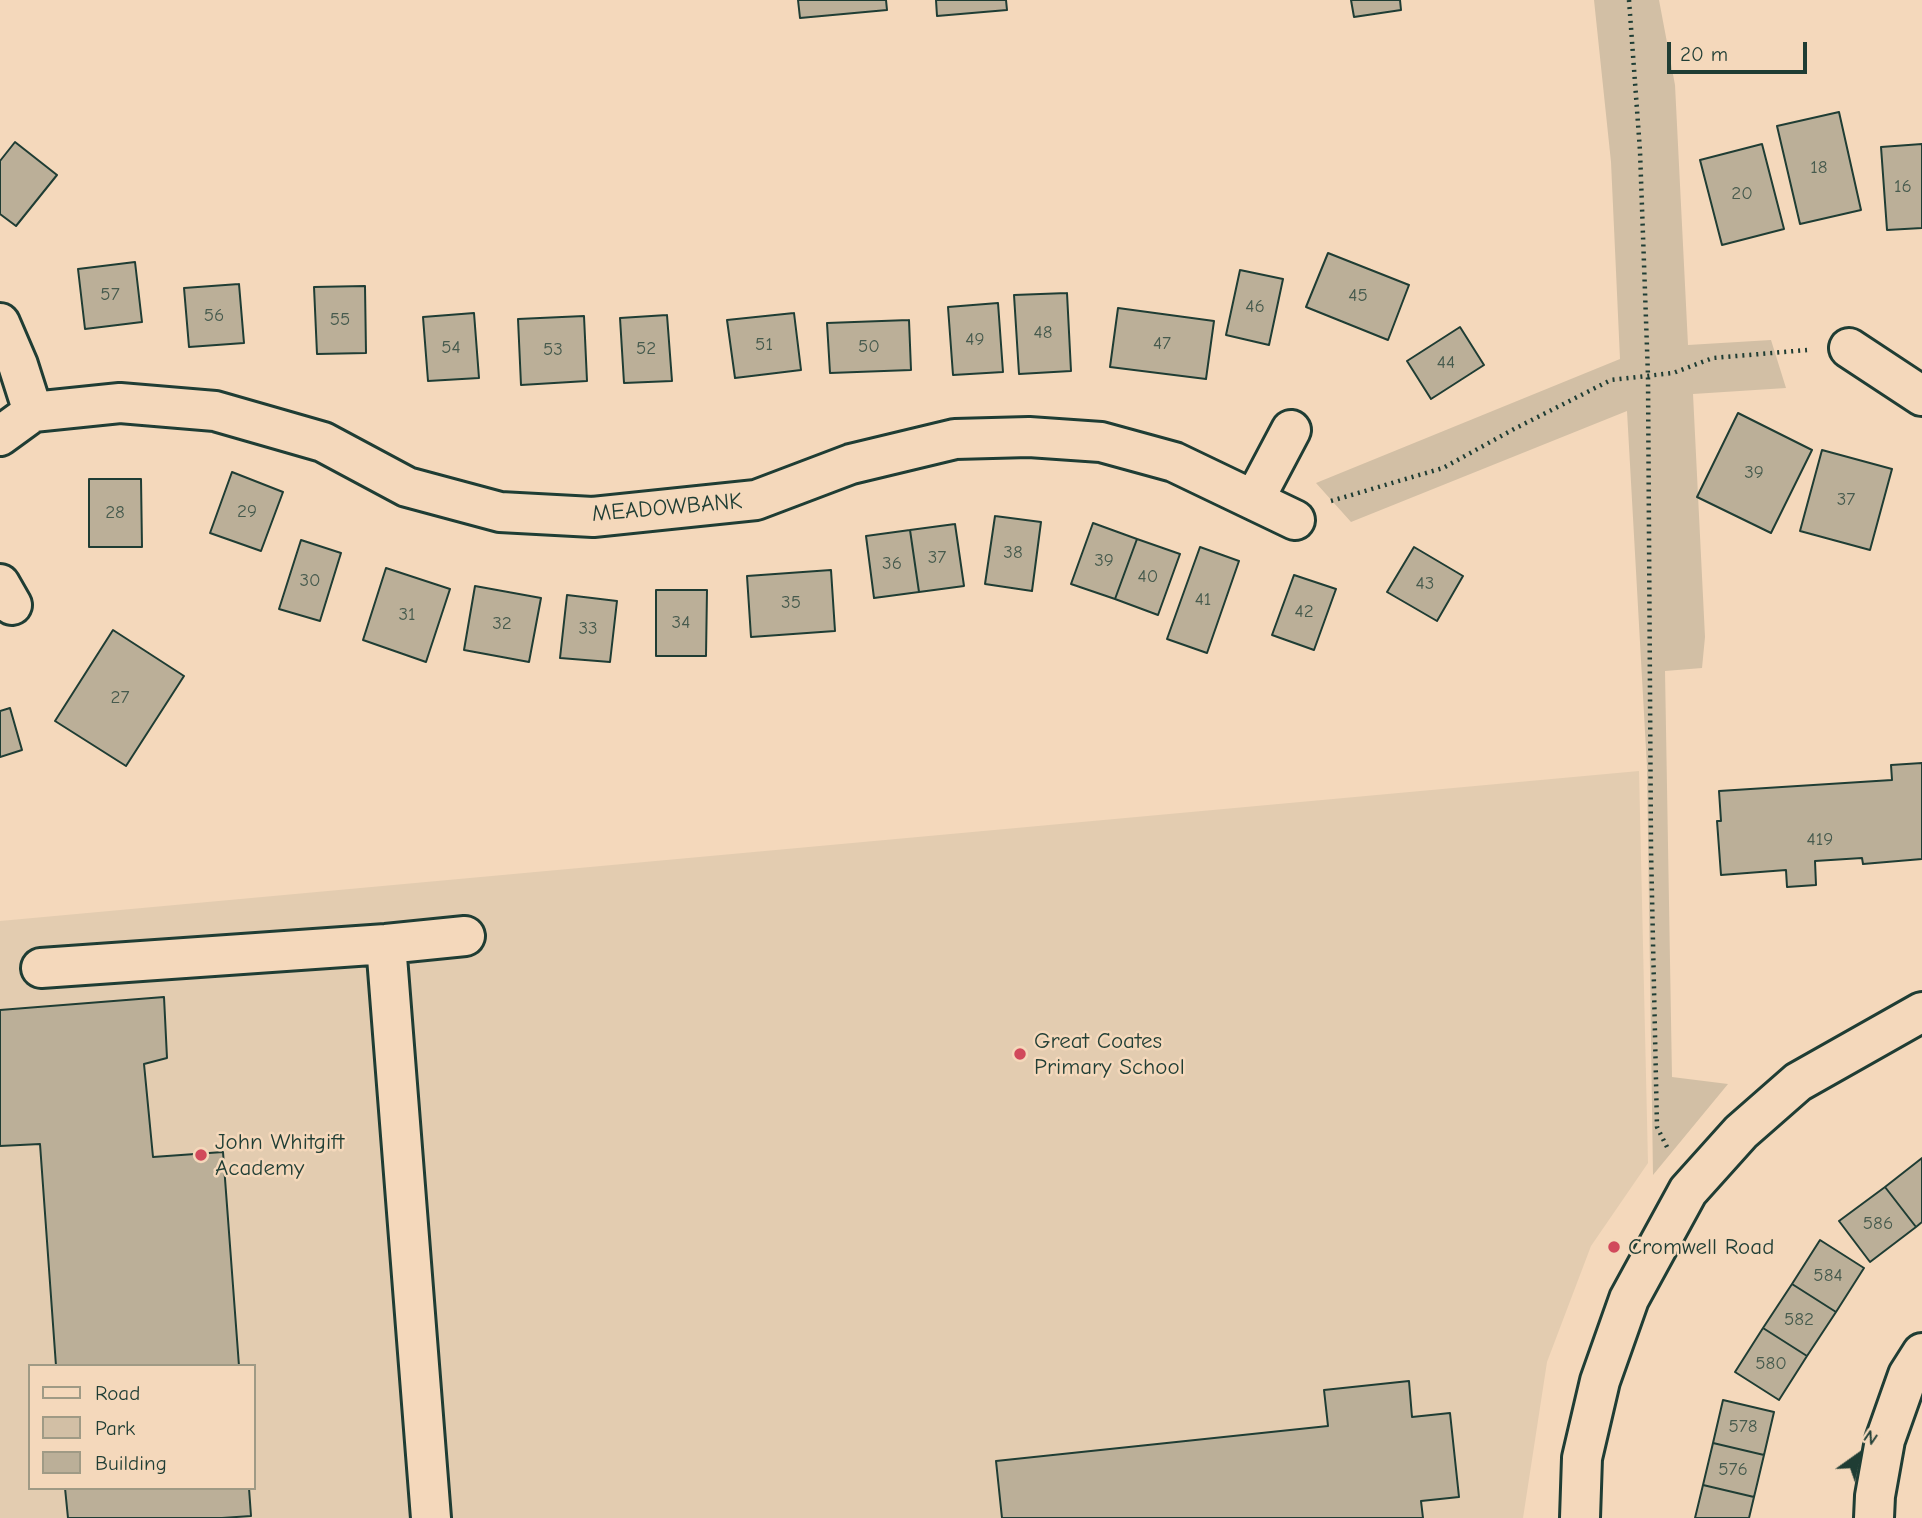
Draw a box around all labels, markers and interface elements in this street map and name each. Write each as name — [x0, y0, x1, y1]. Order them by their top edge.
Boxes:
scale bar — [1670, 28, 1810, 72]
text: 20 m — [1680, 42, 1728, 66]
house number: 18 — [1810, 157, 1828, 179]
house number: 16 — [1894, 176, 1912, 198]
house number: 20 — [1731, 183, 1753, 205]
house number: 57 — [100, 284, 120, 306]
house number: 45 — [1348, 285, 1368, 307]
house number: 46 — [1245, 296, 1265, 318]
house number: 56 — [204, 305, 224, 327]
house number: 55 — [330, 309, 350, 331]
house number: 48 — [1034, 322, 1052, 344]
house number: 49 — [965, 329, 985, 351]
house number: 47 — [1153, 333, 1171, 355]
house number: 51 — [755, 334, 773, 356]
house number: 50 — [858, 336, 880, 358]
house number: 54 — [441, 337, 461, 359]
house number: 52 — [636, 338, 656, 360]
house number: 53 — [543, 339, 563, 361]
house number: 44 — [1437, 352, 1455, 374]
house number: 39 — [1744, 462, 1764, 484]
street label: MEADOWBANK — [591, 488, 743, 528]
house number: 37 — [1837, 489, 1855, 511]
house number: 29 — [237, 501, 257, 523]
house number: 28 — [105, 502, 125, 524]
house number: 38 — [1003, 542, 1023, 564]
house number: 37 — [928, 547, 946, 569]
house number: 39 — [1094, 550, 1114, 572]
house number: 36 — [882, 553, 902, 575]
house number: 40 — [1138, 566, 1158, 588]
house number: 30 — [299, 570, 321, 592]
house number: 43 — [1416, 573, 1434, 595]
house number: 41 — [1195, 589, 1211, 611]
house number: 35 — [781, 592, 801, 614]
house number: 42 — [1294, 601, 1314, 623]
house number: 31 — [398, 604, 416, 626]
house number: 34 — [672, 612, 690, 634]
house number: 32 — [492, 613, 512, 635]
house number: 33 — [578, 618, 598, 640]
house number: 27 — [111, 687, 129, 709]
house number: 419 — [1807, 829, 1833, 851]
place label: Great Coates Primary School — [1034, 1027, 1185, 1081]
marker: Great Coates Primary School — [1012, 1046, 1028, 1062]
place label: John Whitgift Academy — [215, 1128, 344, 1182]
marker: John Whitgift Academy — [193, 1147, 209, 1163]
house number: 586 — [1863, 1213, 1893, 1235]
place label: Cromwell Road — [1628, 1233, 1774, 1261]
marker: Cromwell Road — [1606, 1239, 1622, 1255]
house number: 584 — [1813, 1265, 1843, 1287]
house number: 582 — [1784, 1309, 1814, 1331]
house number: 580 — [1755, 1353, 1787, 1375]
legend — [28, 1364, 256, 1490]
text: Road — [95, 1381, 140, 1405]
text: Park — [95, 1416, 135, 1440]
house number: 578 — [1729, 1416, 1757, 1438]
north arrow — [1824, 1420, 1894, 1490]
text: N — [1859, 1425, 1882, 1450]
text: Building — [95, 1451, 167, 1475]
house number: 576 — [1718, 1459, 1748, 1481]

